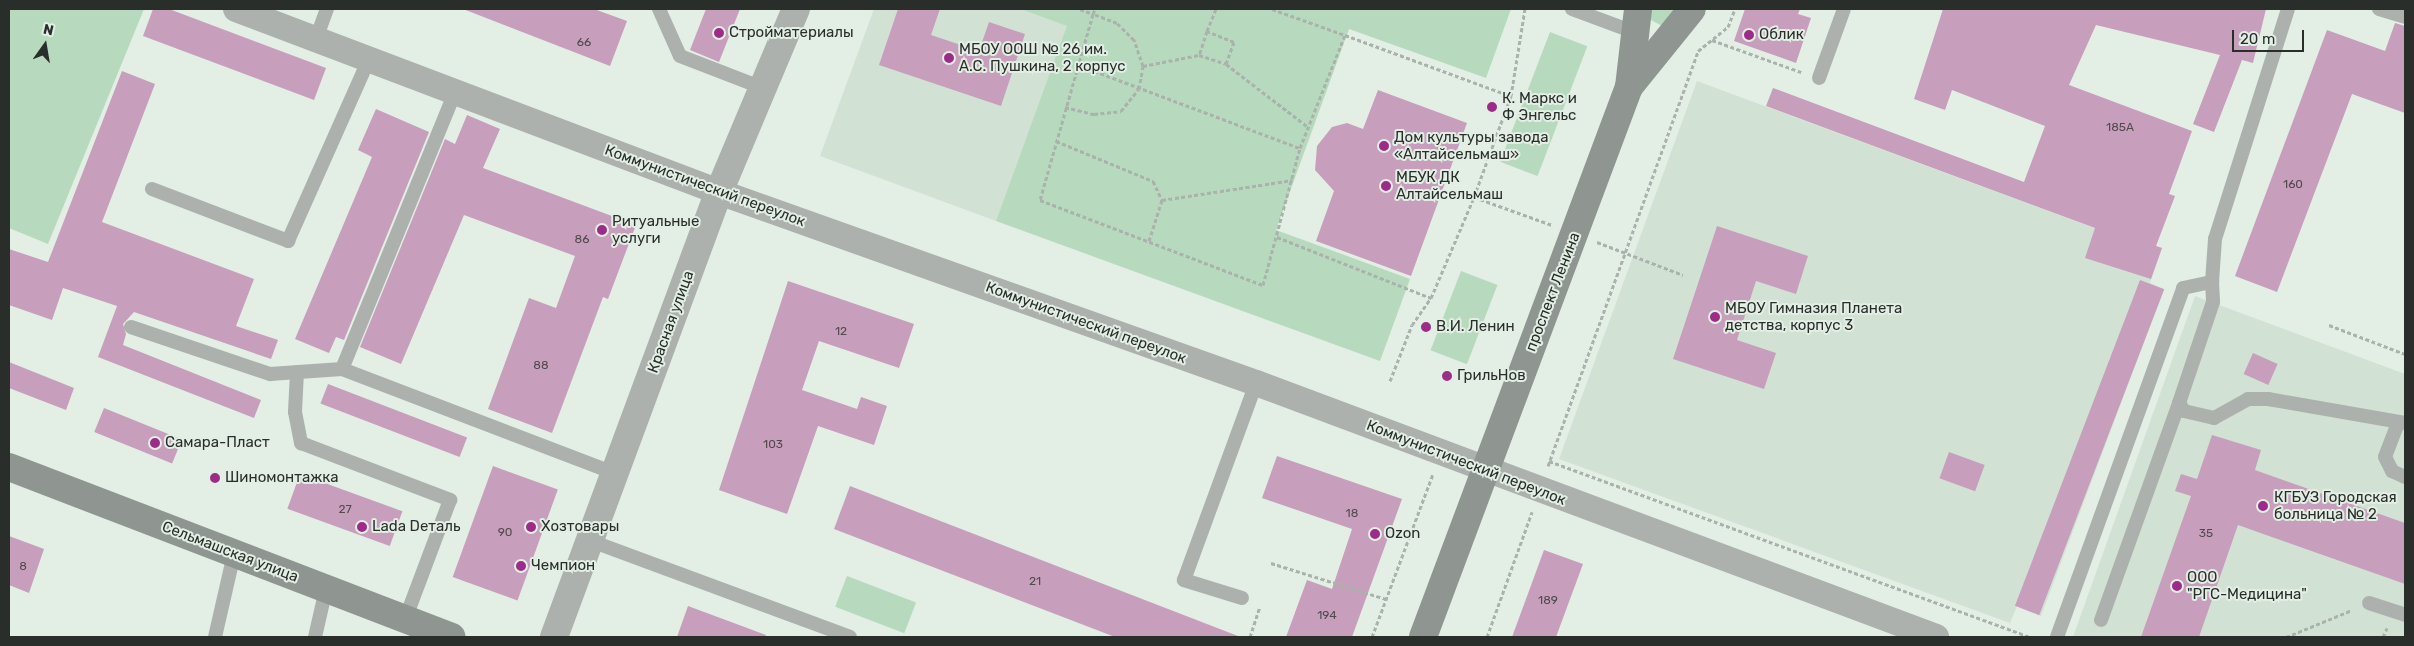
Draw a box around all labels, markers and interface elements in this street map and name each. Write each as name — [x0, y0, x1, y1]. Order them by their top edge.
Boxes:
north arrow — [20, 20, 70, 70]
text: N — [42, 20, 55, 39]
scale bar — [2234, 20, 2306, 52]
place label: Стройматериалы — [729, 24, 854, 42]
place label: Облик — [1759, 26, 1804, 44]
marker: Стройматериалы — [713, 27, 725, 39]
marker: Облик — [1743, 29, 1755, 41]
text: 20 m — [2240, 30, 2275, 48]
house number: 66 — [577, 36, 591, 50]
place label: МБОУ ООШ № 26 им. А.С. Пушкина, 2 корпус — [959, 40, 1126, 75]
marker: МБОУ ООШ № 26 им. А.С. Пушкина, 2 корпус — [943, 52, 955, 64]
place label: К. Маркс и Ф Энгельс — [1502, 89, 1577, 124]
marker: К. Маркс и Ф Энгельс — [1486, 101, 1498, 113]
house number: 185А — [2106, 121, 2134, 135]
place label: Дом культуры завода «Алтайсельмаш» — [1394, 128, 1549, 163]
marker: Дом культуры завода «Алтайсельмаш» — [1378, 140, 1390, 152]
street label: Коммунистический переулок — [602, 141, 808, 231]
place label: МБУК ДК Алтайсельмаш — [1396, 168, 1503, 203]
house number: 160 — [2283, 178, 2303, 192]
marker: МБУК ДК Алтайсельмаш — [1380, 180, 1392, 192]
place label: Ритуальные услуги — [612, 212, 699, 247]
marker: Ритуальные услуги — [596, 224, 608, 236]
street label: проспект Ленина — [1522, 230, 1584, 354]
house number: 86 — [575, 233, 589, 247]
street label: Красная улица — [644, 268, 698, 376]
street label: Коммунистический переулок — [983, 278, 1189, 368]
place label: МБОУ Гимназия Планета детства, корпус 3 — [1725, 299, 1902, 334]
marker: МБОУ Гимназия Планета детства, корпус 3 — [1709, 311, 1721, 323]
place label: В.И. Ленин — [1436, 318, 1515, 336]
marker: В.И. Ленин — [1420, 321, 1432, 333]
house number: 12 — [835, 325, 847, 339]
house number: 88 — [533, 359, 549, 373]
place label: ГрильНов — [1457, 367, 1526, 385]
marker: ГрильНов — [1441, 370, 1453, 382]
street label: Коммунистический переулок — [1364, 417, 1568, 509]
place label: Самара-Пласт — [165, 434, 270, 452]
marker: Самара-Пласт — [149, 437, 161, 449]
house number: 103 — [763, 438, 783, 452]
place label: Шиномонтажка — [225, 469, 338, 487]
marker: Шиномонтажка — [209, 472, 221, 484]
place label: КГБУЗ Городская больница № 2 — [2274, 488, 2397, 523]
marker: КГБУЗ Городская больница № 2 — [2256, 499, 2270, 513]
house number: 27 — [338, 503, 352, 517]
house number: 18 — [1346, 507, 1358, 521]
street label: Сельмашская улица — [159, 518, 301, 586]
place label: Lada Dеталь — [372, 518, 461, 536]
place label: Хозтовары — [541, 518, 619, 536]
marker: Lada Dеталь — [356, 521, 368, 533]
marker: Хозтовары — [525, 521, 537, 533]
place label: Ozon — [1385, 525, 1420, 543]
house number: 90 — [498, 526, 512, 540]
house number: 35 — [2199, 527, 2213, 541]
marker: Ozon — [1369, 528, 1381, 540]
place label: Чемпион — [531, 557, 595, 575]
house number: 8 — [19, 560, 27, 574]
marker: Чемпион — [515, 560, 527, 572]
place label: ООО "РГС-Медицина" — [2187, 568, 2307, 603]
house number: 21 — [1029, 575, 1041, 589]
marker: ООО "РГС-Медицина" — [2171, 580, 2183, 592]
house number: 189 — [1538, 594, 1558, 608]
house number: 194 — [1317, 609, 1337, 623]

